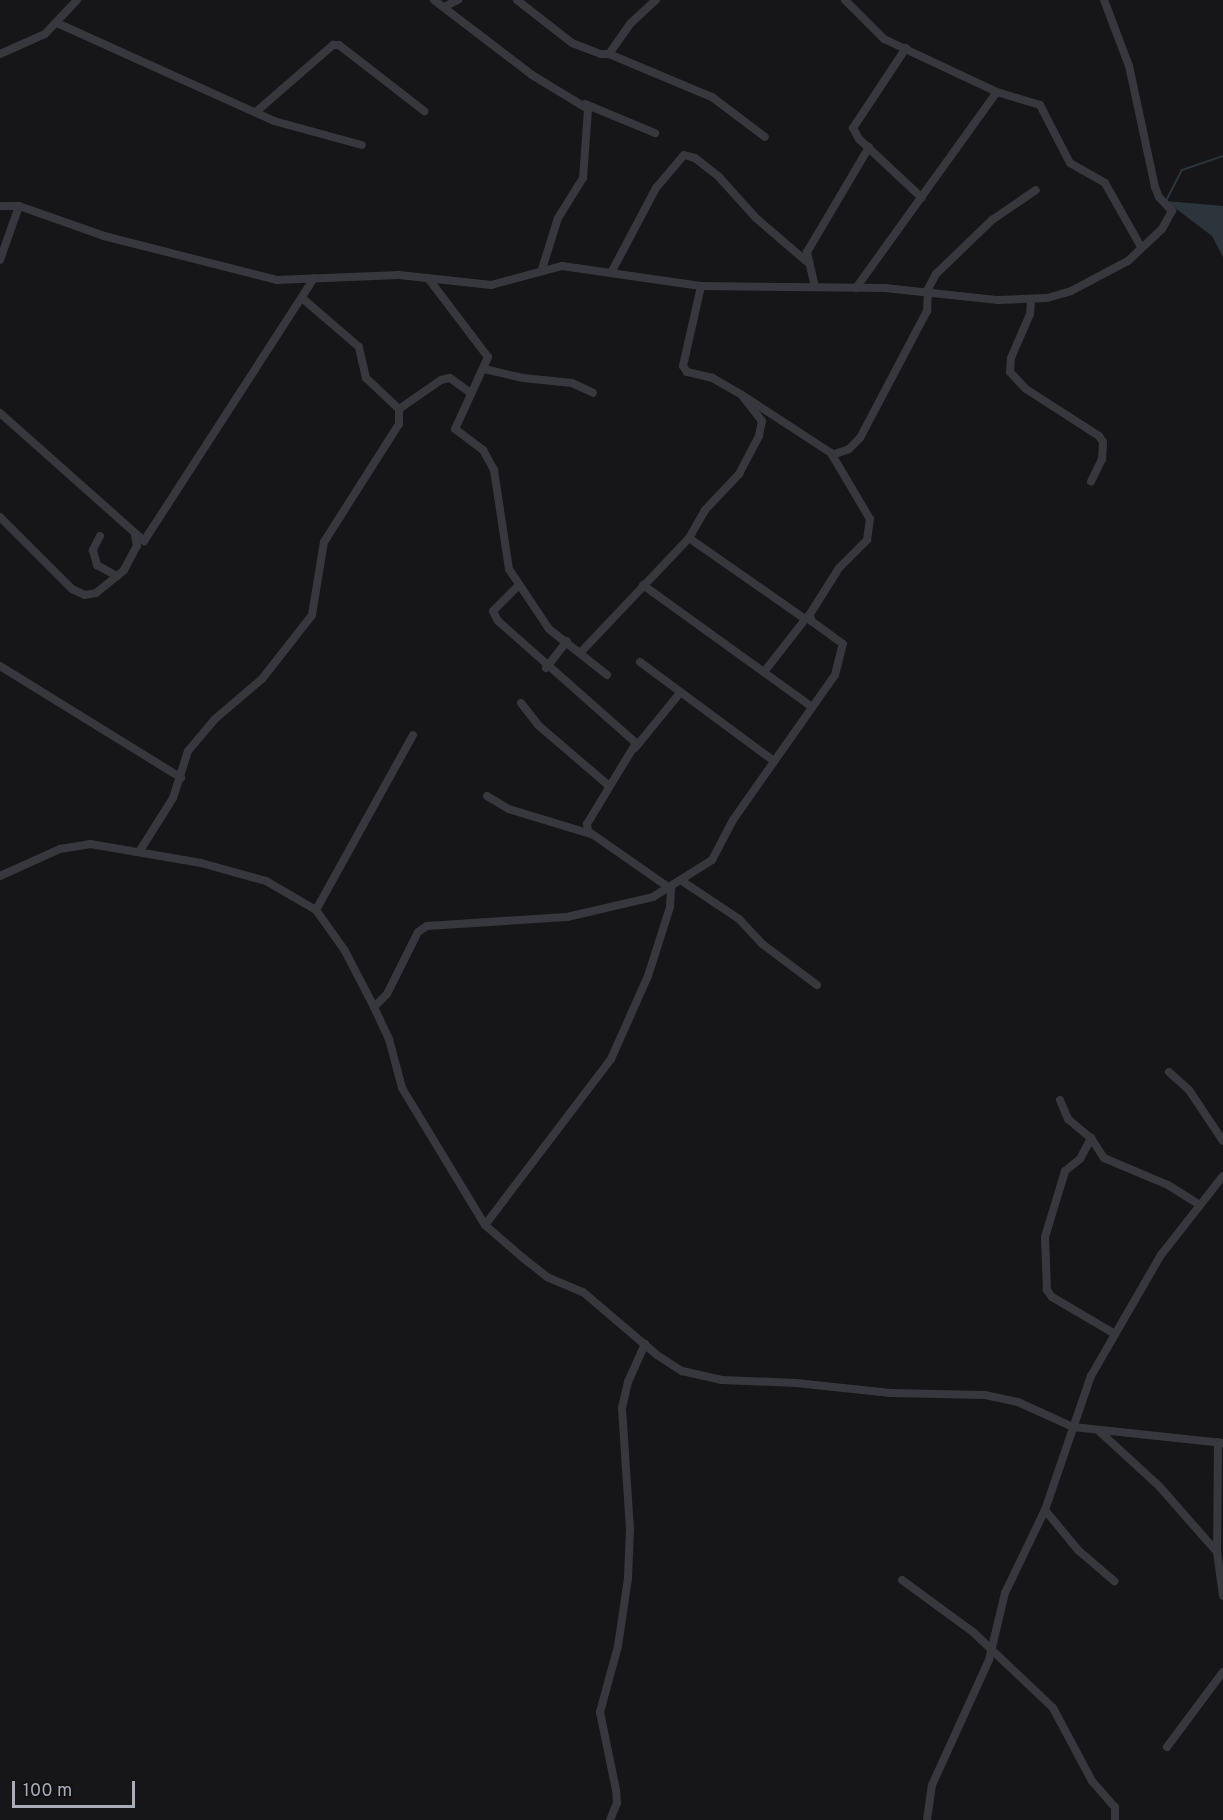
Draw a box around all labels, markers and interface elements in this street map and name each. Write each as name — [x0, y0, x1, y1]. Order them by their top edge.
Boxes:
scale bar — [15, 1769, 138, 1807]
text: 100 m — [23, 1780, 72, 1803]

